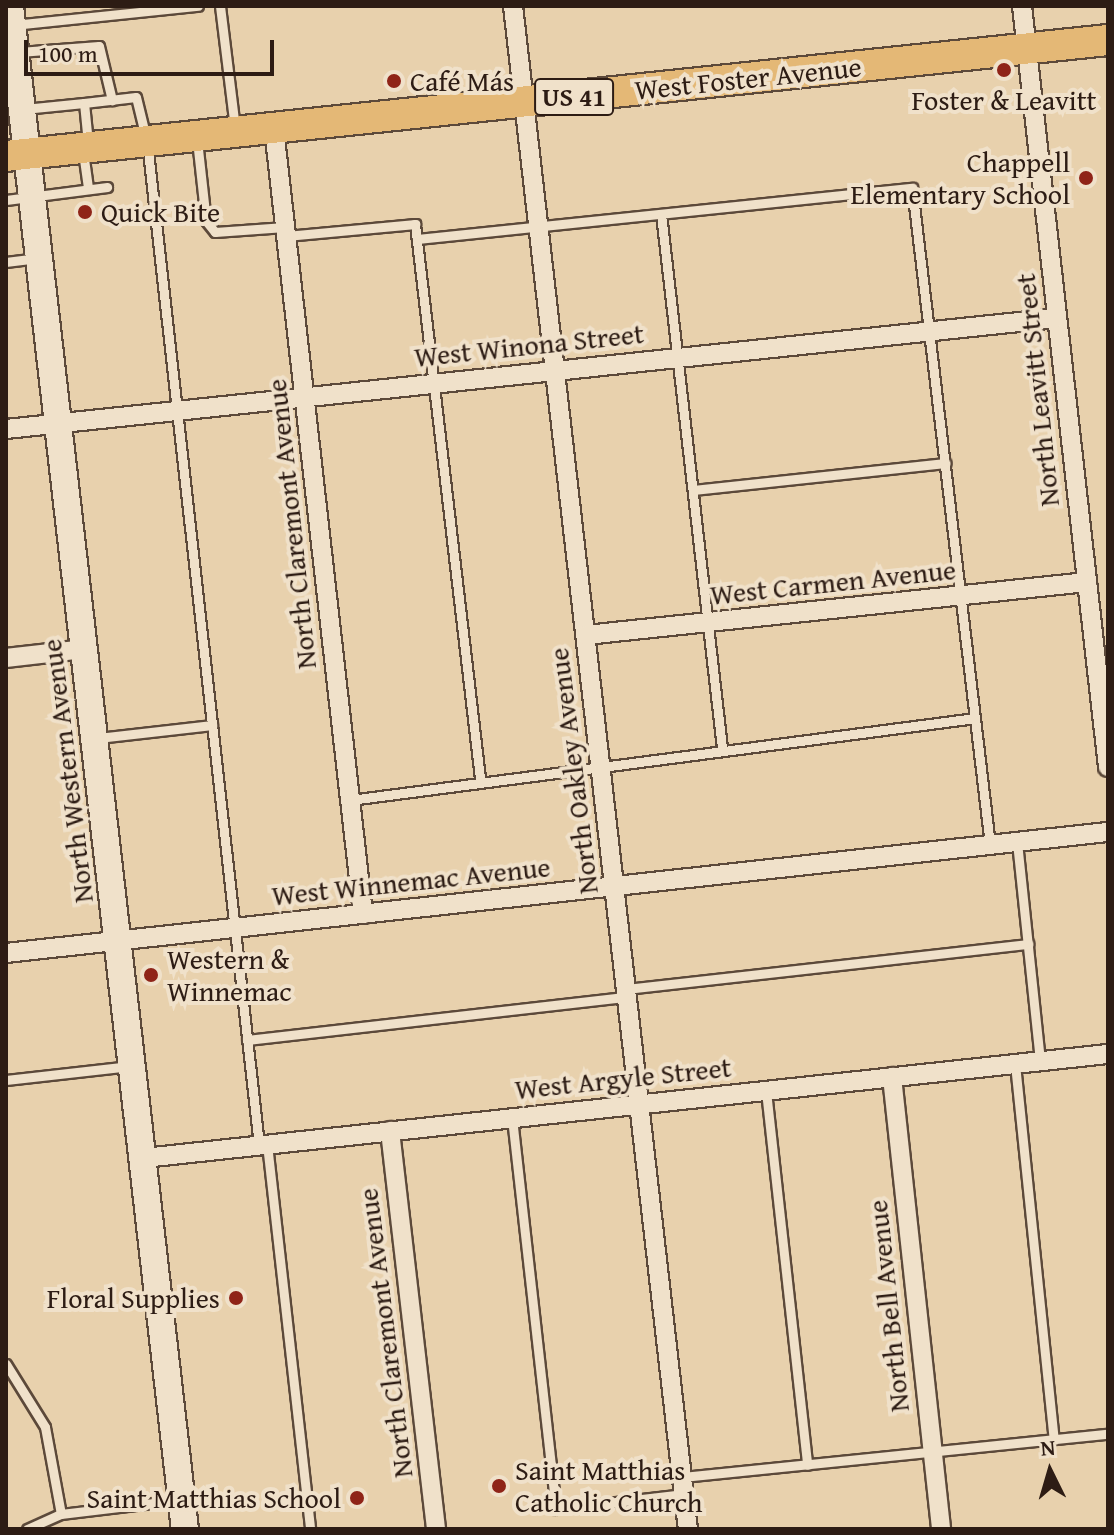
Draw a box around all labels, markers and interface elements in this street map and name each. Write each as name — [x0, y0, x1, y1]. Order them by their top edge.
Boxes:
scale bar — [28, 24, 278, 74]
text: 100 m — [38, 36, 98, 71]
street label: West Foster Avenue — [633, 49, 863, 107]
marker: Foster & Leavitt — [995, 61, 1013, 79]
place label: Café Más — [410, 64, 514, 98]
marker: Café Más — [385, 72, 403, 90]
road number: US 41 — [534, 75, 614, 119]
place label: Foster & Leavitt — [912, 83, 1096, 117]
place label: Chappell Elementary School — [851, 145, 1070, 211]
marker: Chappell Elementary School — [1077, 169, 1095, 187]
place label: Quick Bite — [101, 195, 220, 229]
marker: Quick Bite — [76, 203, 94, 221]
street label: North Leavitt Street — [1008, 272, 1066, 508]
street label: West Winona Street — [413, 316, 645, 374]
street label: North Claremont Avenue — [259, 377, 323, 671]
street label: West Carmen Avenue — [708, 552, 958, 612]
street label: North Western Avenue — [34, 637, 100, 905]
street label: North Oakley Avenue — [541, 646, 605, 896]
street label: West Winnemac Avenue — [270, 850, 552, 912]
place label: Western & Winnemac — [167, 942, 292, 1008]
marker: Western & Winnemac — [142, 966, 160, 984]
street label: West Argyle Street — [513, 1050, 733, 1106]
street label: North Claremont Avenue — [351, 1186, 419, 1480]
street label: North Bell Avenue — [860, 1198, 916, 1414]
place label: Floral Supplies — [47, 1281, 220, 1315]
marker: Floral Supplies — [227, 1289, 245, 1307]
north arrow — [1010, 1431, 1090, 1511]
text: N — [1039, 1431, 1057, 1464]
place label: Saint Matthias Catholic Church — [515, 1453, 703, 1519]
marker: Saint Matthias Catholic Church — [490, 1477, 508, 1495]
place label: Saint Matthias School — [87, 1481, 341, 1515]
marker: Saint Matthias School — [348, 1489, 366, 1507]

